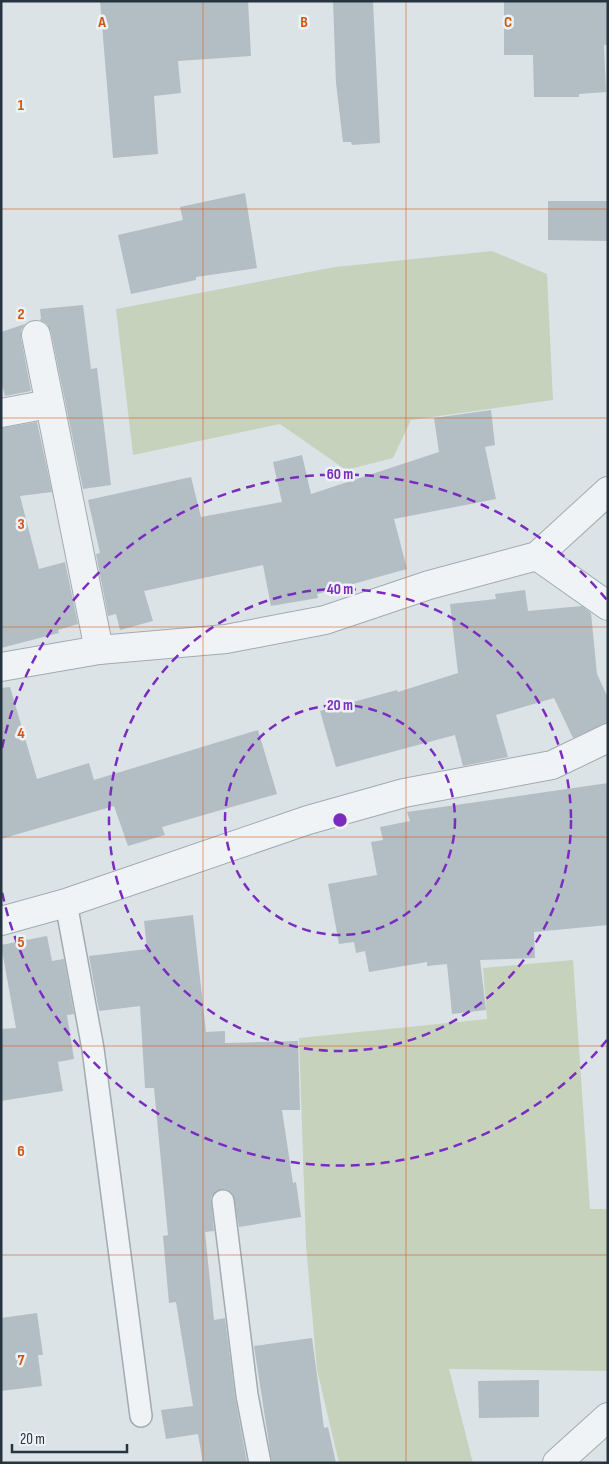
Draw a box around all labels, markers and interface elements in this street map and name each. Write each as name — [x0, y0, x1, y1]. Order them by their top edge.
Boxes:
text: A — [97, 13, 106, 32]
text: B — [300, 13, 308, 32]
text: C — [504, 13, 512, 32]
text: 1 — [18, 96, 25, 115]
text: 2 — [17, 305, 25, 324]
text: 60 m — [327, 465, 353, 484]
text: 3 — [17, 515, 25, 534]
text: 40 m — [327, 580, 353, 599]
text: 20 m — [327, 696, 353, 715]
text: 4 — [17, 724, 25, 743]
centre of rings — [331, 811, 349, 829]
text: 5 — [17, 933, 25, 952]
text: 6 — [17, 1142, 25, 1161]
text: 7 — [18, 1351, 25, 1370]
scale bar — [12, 1422, 128, 1454]
text: 20 m — [20, 1430, 45, 1449]

